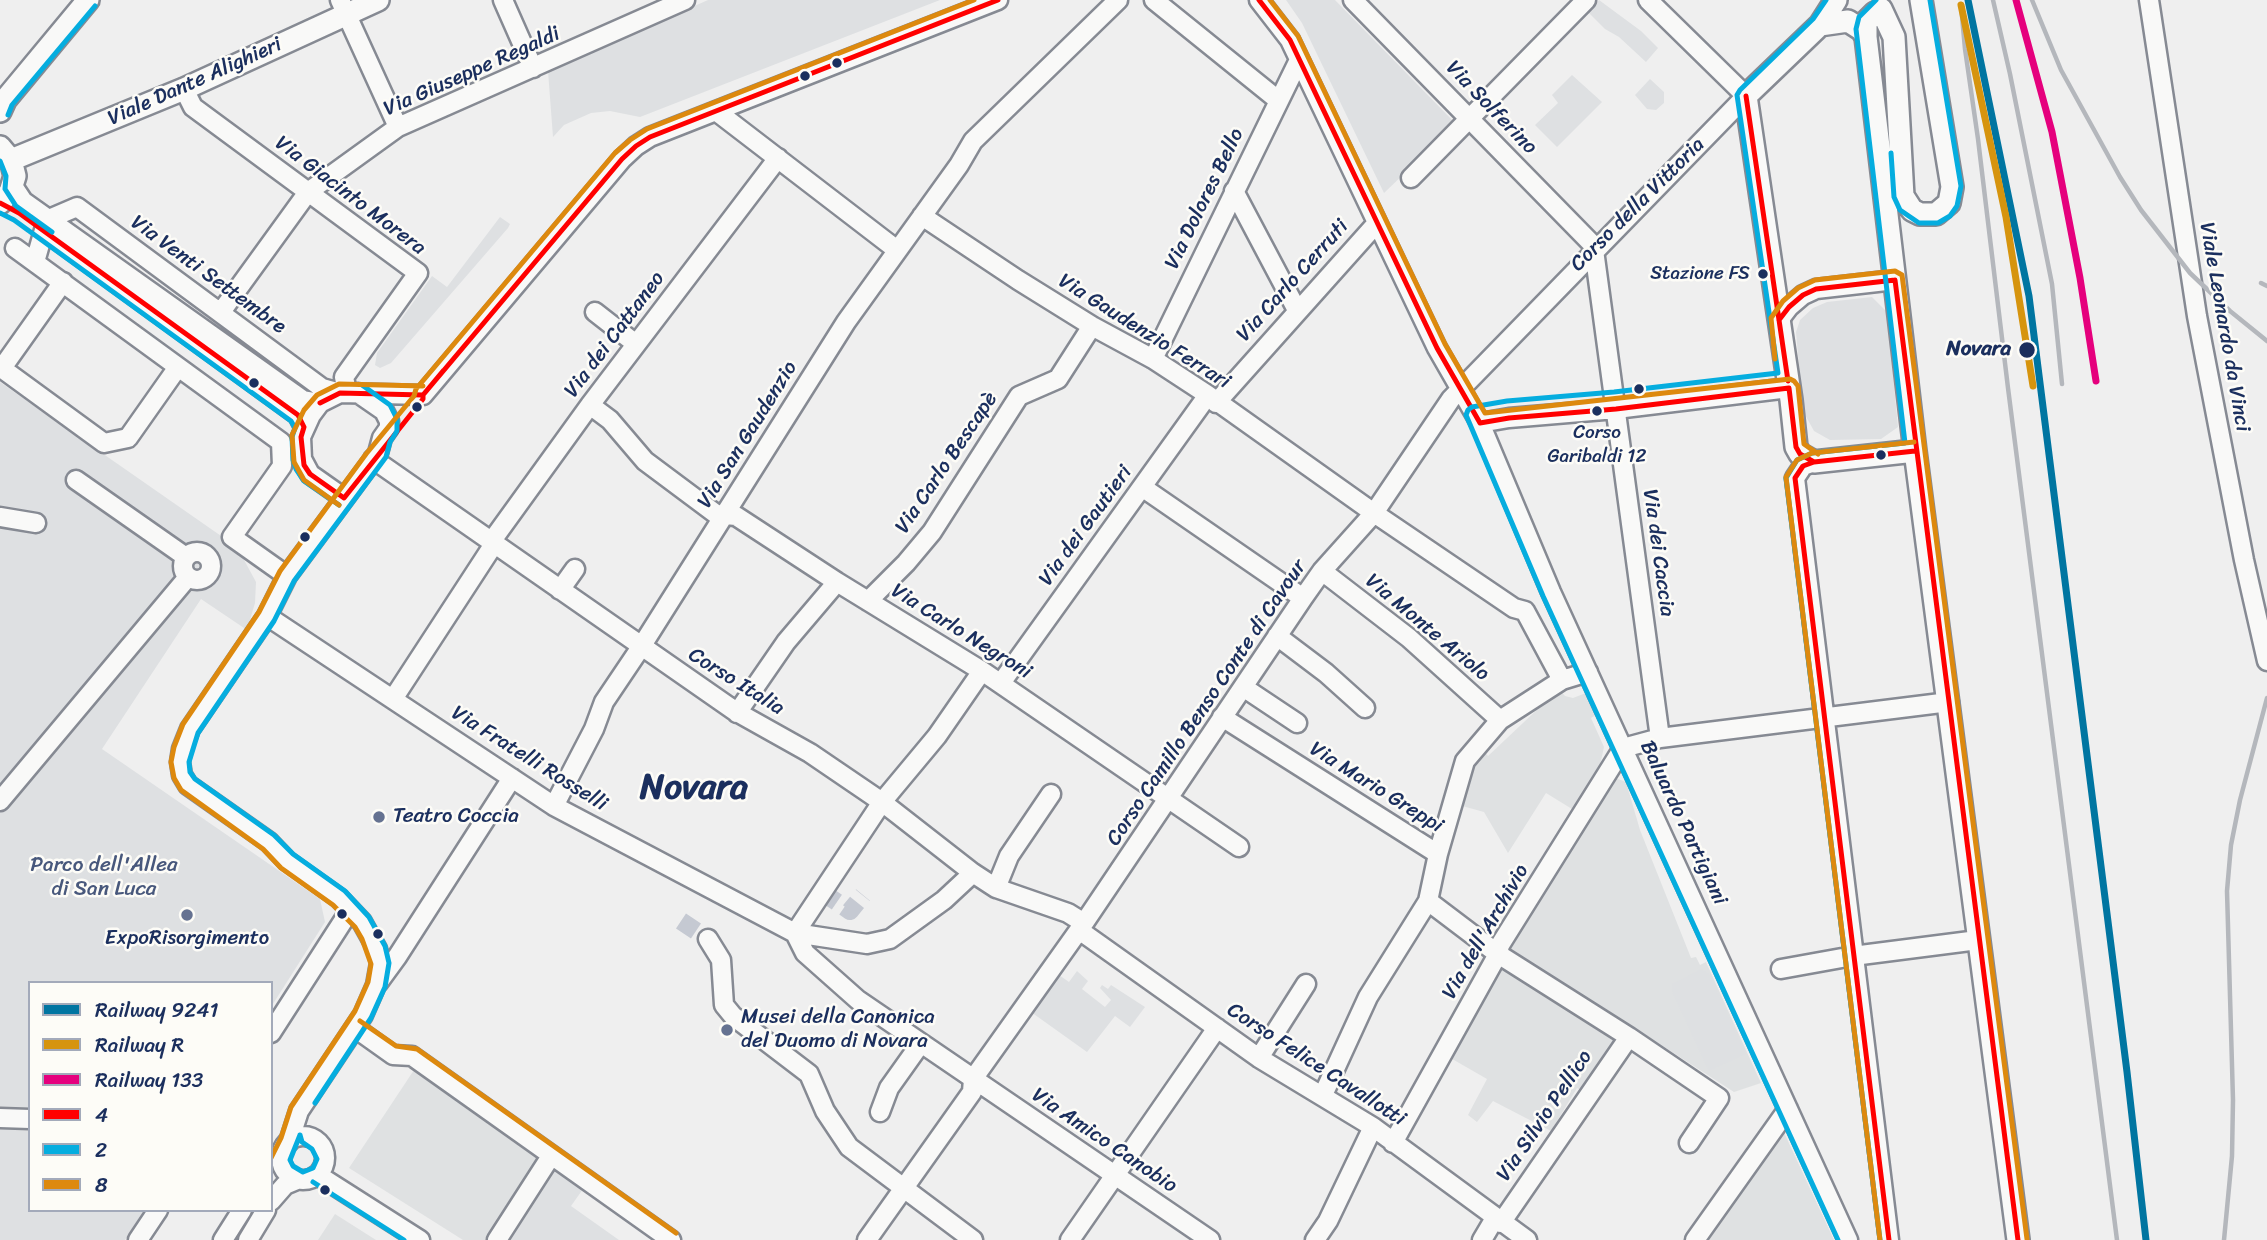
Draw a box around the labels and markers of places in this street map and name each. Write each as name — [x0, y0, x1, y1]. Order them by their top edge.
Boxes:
unlabelled marker — [830, 56, 844, 70]
unlabelled marker — [798, 69, 812, 83]
place label: Stazione FS — [1650, 263, 1750, 285]
marker: Stazione FS — [1756, 267, 1770, 281]
place label: Novara — [1946, 337, 2011, 363]
marker: Novara — [2017, 340, 2037, 360]
unlabelled marker — [247, 376, 261, 390]
unlabelled marker — [1632, 382, 1646, 396]
unlabelled marker — [410, 400, 424, 414]
marker: Corso Garibaldi 12 — [1590, 404, 1604, 418]
place label: Corso Garibaldi 12 — [1548, 422, 1646, 466]
unlabelled marker — [1874, 448, 1888, 462]
unlabelled marker — [298, 530, 312, 544]
place label: Teatro Coccia — [393, 804, 519, 830]
marker: Teatro Coccia — [371, 809, 387, 825]
marker: ExpoRisorgimento — [179, 907, 195, 923]
unlabelled marker — [335, 907, 349, 921]
place label: ExpoRisorgimento — [105, 926, 269, 952]
unlabelled marker — [371, 927, 385, 941]
place label: Musei della Canonica del Duomo di Novara — [741, 1005, 935, 1055]
marker: Musei della Canonica del Duomo di Novara — [719, 1022, 735, 1038]
unlabelled marker — [318, 1183, 332, 1197]

